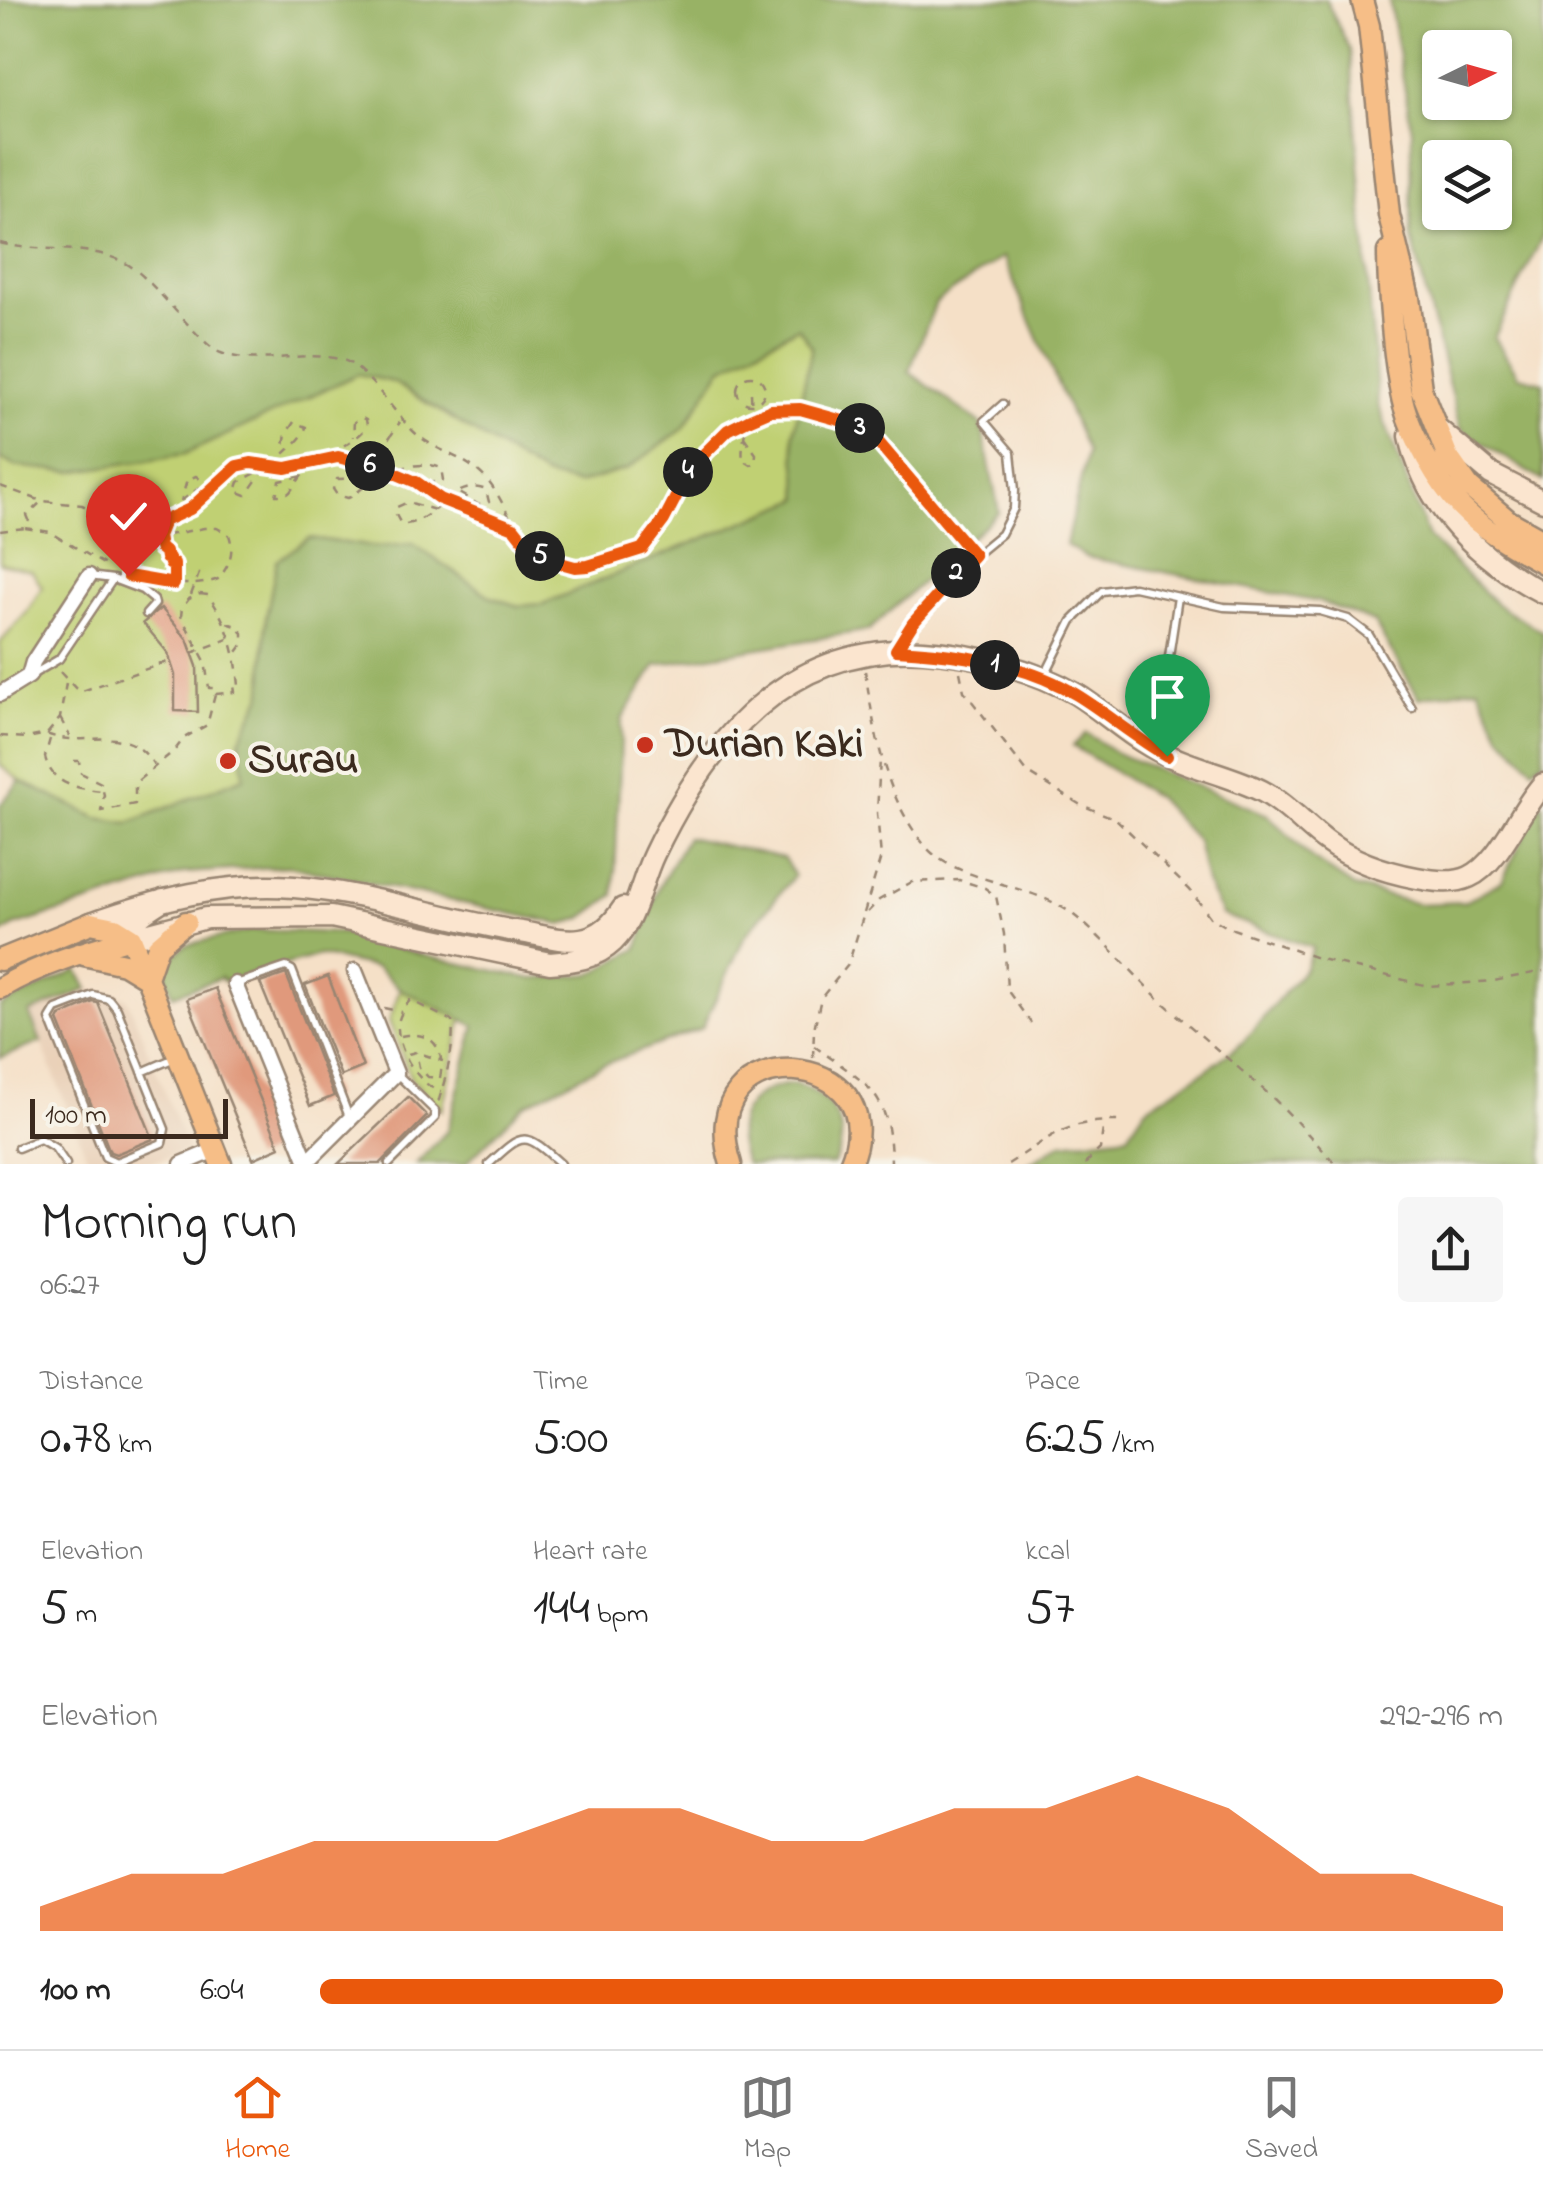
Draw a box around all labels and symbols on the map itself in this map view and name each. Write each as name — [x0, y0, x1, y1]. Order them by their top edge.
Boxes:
north arrow — [1422, 30, 1512, 120]
pin: 3 — [835, 403, 885, 453]
pin: 6 — [345, 441, 395, 491]
pin: 4 — [663, 447, 713, 497]
pin — [86, 474, 171, 577]
pin: 5 — [515, 531, 565, 581]
pin: 2 — [931, 548, 981, 598]
pin: 1 — [970, 640, 1020, 690]
pin — [1125, 654, 1210, 757]
place label: Durian Kaki — [663, 715, 863, 776]
place label: Surau — [248, 731, 358, 792]
marker: Durian Kaki — [634, 734, 656, 756]
marker: Surau — [217, 750, 239, 772]
scale bar — [30, 1094, 228, 1138]

